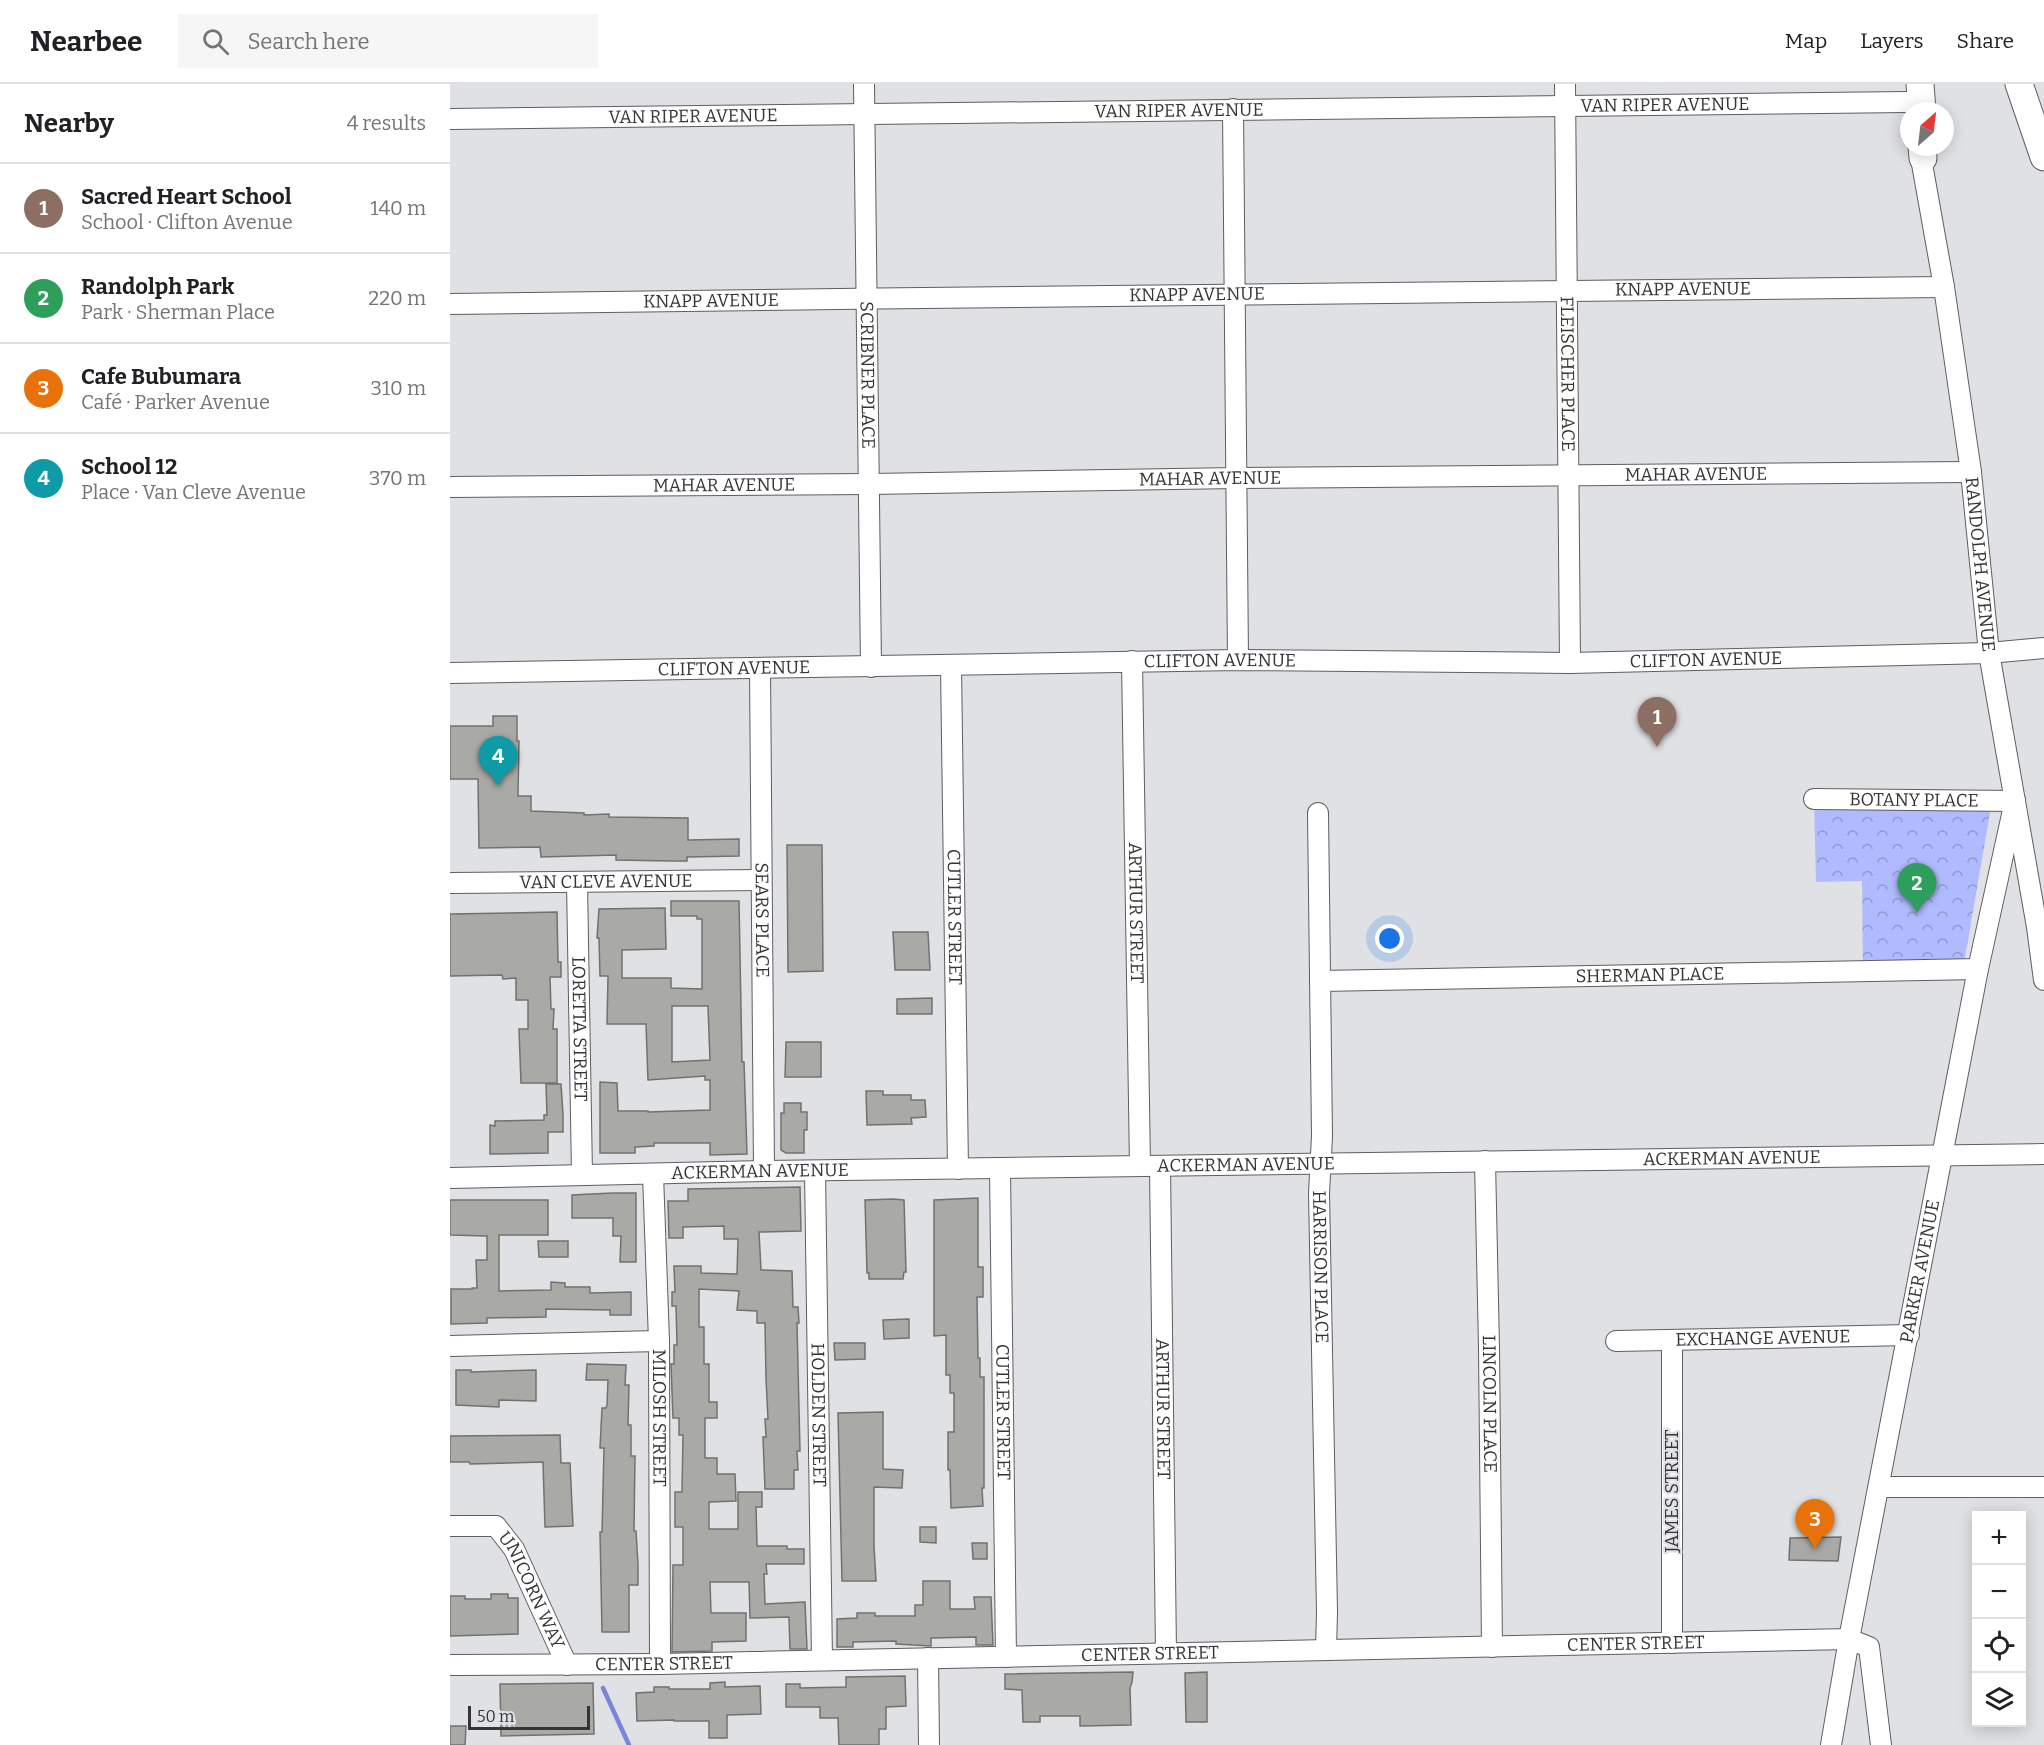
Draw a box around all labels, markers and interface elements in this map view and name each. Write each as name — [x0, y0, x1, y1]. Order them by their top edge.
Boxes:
search box — [178, 14, 598, 68]
text: Nearbee — [30, 25, 142, 58]
icon: search — [199, 25, 232, 58]
text: Search here — [247, 28, 370, 55]
text: Map — [1785, 28, 1827, 54]
text: Layers — [1860, 28, 1924, 54]
text: Share — [1957, 28, 2014, 54]
street label: VAN RIPER AVENUE — [1580, 93, 1750, 117]
street label: VAN RIPER AVENUE — [1094, 99, 1264, 122]
north arrow — [1900, 102, 1954, 156]
street label: VAN RIPER AVENUE — [608, 104, 778, 128]
text: Nearby — [24, 108, 114, 139]
text: 4 results — [347, 111, 426, 135]
text: Sacred Heart School — [81, 183, 292, 210]
text: 1 — [39, 196, 48, 220]
text: 140 m — [370, 196, 426, 220]
text: School · Clifton Avenue — [81, 210, 293, 234]
text: Randolph Park — [81, 273, 234, 300]
street label: KNAPP AVENUE — [1615, 277, 1751, 301]
street label: KNAPP AVENUE — [1129, 283, 1265, 306]
text: 2 — [38, 286, 49, 310]
text: 220 m — [368, 286, 426, 310]
street label: KNAPP AVENUE — [643, 289, 779, 313]
street label: FLEISCHER PLACE — [1556, 296, 1579, 452]
text: Park · Sherman Place — [81, 300, 275, 324]
street label: SCRIBNER PLACE — [856, 301, 879, 449]
text: Cafe Bubumara — [81, 363, 241, 390]
text: 3 — [38, 376, 49, 400]
text: 310 m — [371, 376, 426, 400]
text: Café · Parker Avenue — [81, 390, 270, 414]
text: School 12 — [81, 453, 177, 480]
street label: MAHAR AVENUE — [1625, 463, 1767, 486]
text: 4 — [37, 466, 50, 490]
text: 370 m — [369, 466, 426, 490]
street label: MAHAR AVENUE — [1139, 467, 1281, 491]
street label: MAHAR AVENUE — [653, 474, 795, 497]
street label: RANDOLPH AVENUE — [1961, 476, 2000, 653]
text: Place · Van Cleve Avenue — [81, 480, 306, 504]
street label: CLIFTON AVENUE — [1629, 647, 1782, 673]
street label: CLIFTON AVENUE — [1143, 649, 1296, 673]
street label: CLIFTON AVENUE — [658, 656, 810, 681]
pin: 1 — [1638, 698, 1676, 747]
pin: 4 — [478, 736, 518, 786]
street label: BOTANY PLACE — [1849, 788, 1979, 812]
street label: ARTHUR STREET — [1124, 842, 1148, 984]
street label: CUTLER STREET — [943, 849, 966, 986]
street label: SEARS PLACE — [751, 862, 773, 978]
pin: 2 — [1898, 864, 1936, 913]
street label: VAN CLEVE AVENUE — [519, 870, 693, 893]
your location — [1375, 924, 1404, 953]
street label: LORETTA STREET — [567, 956, 592, 1102]
street label: SHERMAN PLACE — [1575, 963, 1724, 987]
street label: ACKERMAN AVENUE — [1643, 1146, 1821, 1170]
street label: ACKERMAN AVENUE — [1157, 1152, 1335, 1177]
street label: ACKERMAN AVENUE — [671, 1159, 849, 1184]
street label: HARRISON PLACE — [1308, 1190, 1333, 1344]
street label: PARKER AVENUE — [1895, 1198, 1944, 1345]
street label: EXCHANGE AVENUE — [1675, 1325, 1851, 1351]
street label: LINCOLN PLACE — [1478, 1335, 1501, 1473]
street label: ARTHUR STREET — [1151, 1338, 1175, 1480]
street label: HOLDEN STREET — [806, 1343, 831, 1488]
street label: CUTLER STREET — [991, 1344, 1015, 1481]
street label: MILOSH STREET — [648, 1349, 670, 1487]
street label: JAMES STREET — [1661, 1429, 1683, 1554]
pin: 3 — [1796, 1500, 1834, 1549]
map controls — [1972, 1511, 2026, 1727]
button: + — [1972, 1511, 2026, 1565]
street label: UNICORN WAY — [494, 1527, 569, 1653]
button: − — [1972, 1565, 2026, 1619]
button: locate — [1972, 1619, 2026, 1673]
street label: CENTER STREET — [1567, 1631, 1705, 1656]
street label: CENTER STREET — [1081, 1641, 1220, 1666]
street label: CENTER STREET — [595, 1651, 734, 1675]
button: layers — [1972, 1673, 2026, 1727]
scale bar — [468, 1703, 590, 1730]
text: 50 m — [477, 1707, 514, 1726]

